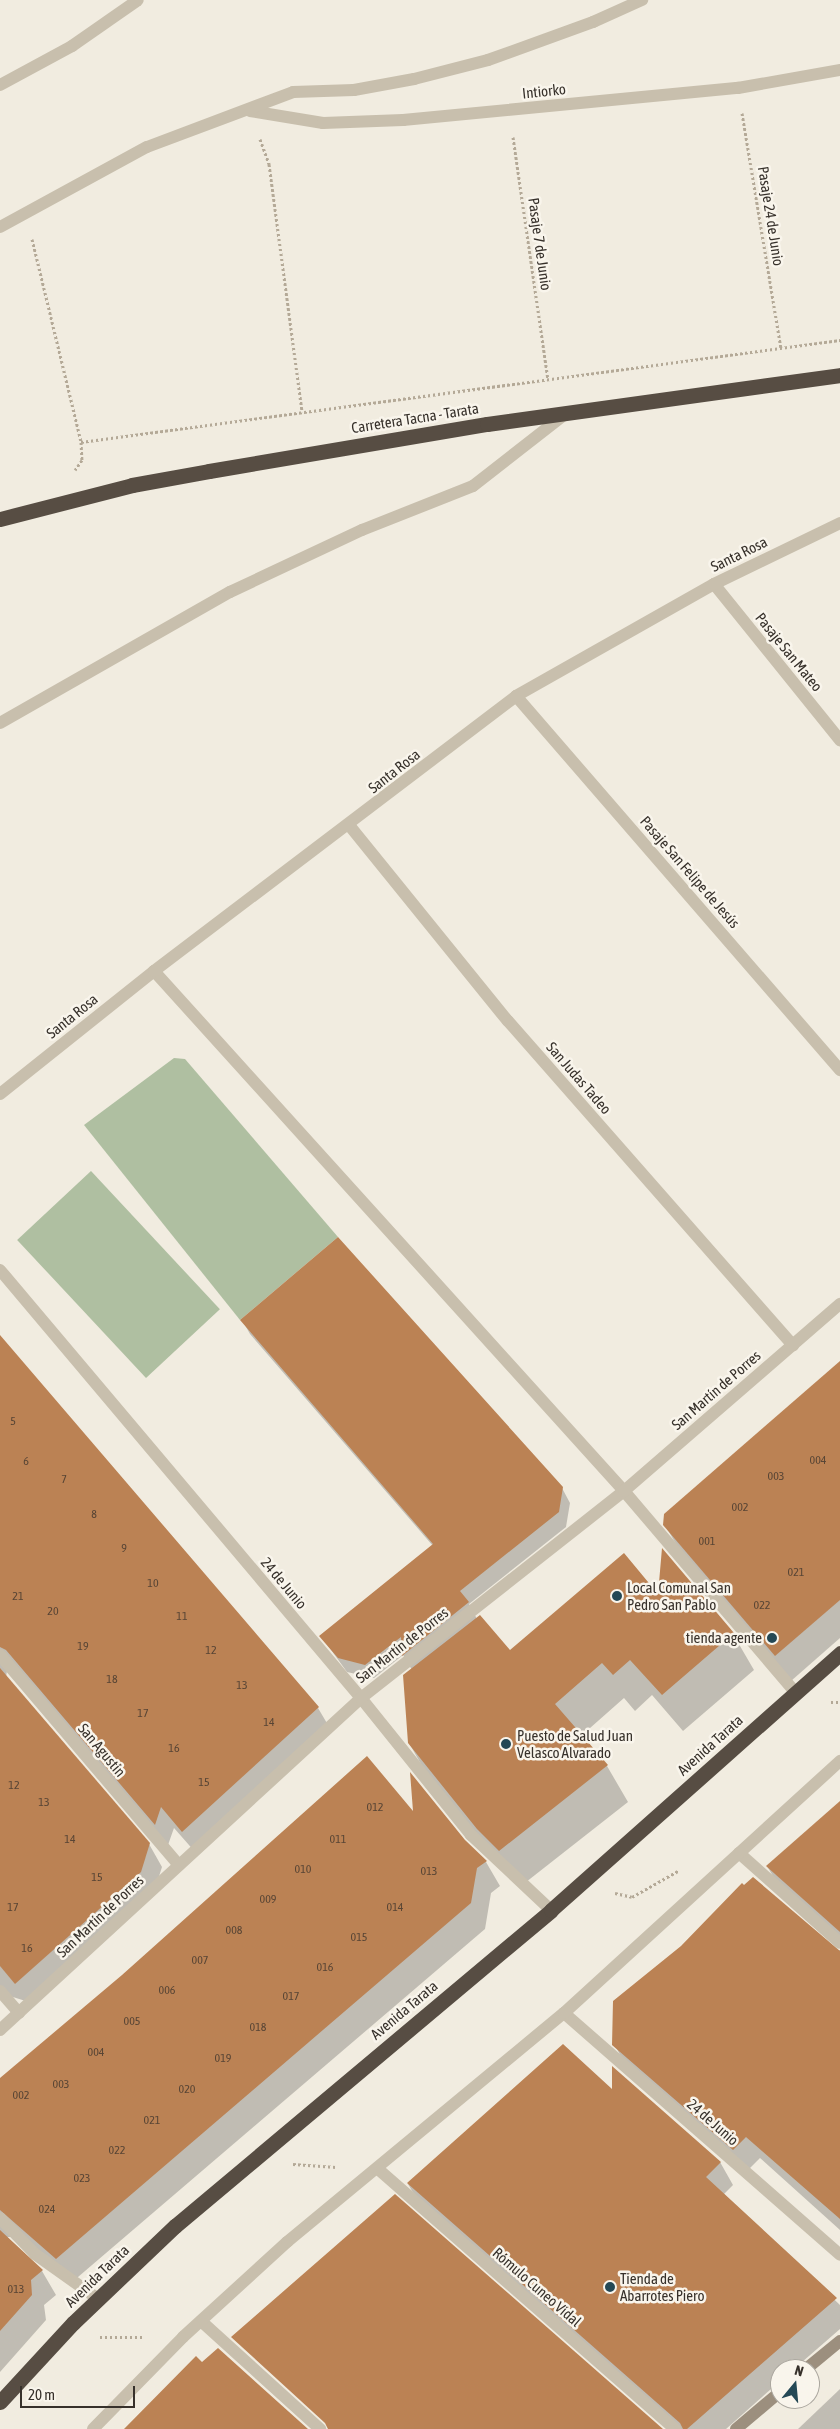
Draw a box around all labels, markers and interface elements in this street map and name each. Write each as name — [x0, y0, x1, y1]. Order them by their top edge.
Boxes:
street label: Intiorko — [521, 80, 567, 102]
street label: Pasaje 24 de Junio — [754, 165, 788, 267]
street label: Pasaje 7 de Junio — [525, 196, 555, 292]
street label: Carretera Tacna - Tarata — [350, 399, 480, 437]
street label: Santa Rosa — [708, 533, 770, 575]
street label: Pasaje San Mateo — [752, 609, 826, 695]
street label: Santa Rosa — [365, 745, 423, 797]
street label: Pasaje San Felipe de Jesús — [636, 812, 744, 932]
street label: Santa Rosa — [43, 990, 101, 1042]
street label: San Judas Tadeo — [543, 1038, 615, 1118]
street label: San Martín de Porres — [668, 1346, 764, 1434]
house number: 5 — [10, 1415, 16, 1429]
house number: 004 — [810, 1454, 826, 1468]
house number: 6 — [23, 1455, 29, 1469]
house number: 003 — [768, 1470, 784, 1484]
house number: 7 — [61, 1473, 67, 1487]
house number: 002 — [732, 1501, 748, 1515]
house number: 8 — [91, 1508, 97, 1522]
house number: 001 — [699, 1535, 715, 1549]
house number: 9 — [121, 1542, 127, 1556]
street label: 24 de Junio — [257, 1553, 311, 1613]
house number: 021 — [788, 1566, 804, 1580]
house number: 10 — [147, 1577, 159, 1591]
place label: Local Comunal San Pedro San Pablo — [627, 1578, 731, 1613]
house number: 21 — [12, 1590, 24, 1604]
marker: Local Comunal San Pedro San Pablo — [611, 1590, 623, 1602]
house number: 022 — [754, 1599, 770, 1613]
street label: San Martín de Porres — [352, 1603, 452, 1687]
house number: 20 — [47, 1605, 59, 1619]
house number: 11 — [176, 1610, 188, 1624]
place label: tienda agente — [686, 1629, 762, 1647]
marker: tienda agente — [766, 1632, 778, 1644]
house number: 19 — [77, 1640, 89, 1654]
house number: 12 — [205, 1644, 217, 1658]
house number: 18 — [106, 1673, 118, 1687]
house number: 13 — [236, 1679, 248, 1693]
house number: 17 — [137, 1707, 149, 1721]
street label: Avenida Tarata — [674, 1711, 746, 1779]
house number: 14 — [263, 1716, 275, 1730]
street label: San Agustín — [75, 1720, 129, 1780]
place label: Puesto de Salud Juan Velasco Alvarado — [517, 1726, 633, 1761]
marker: Puesto de Salud Juan Velasco Alvarado — [499, 1737, 513, 1751]
house number: 16 — [168, 1742, 180, 1756]
house number: 15 — [198, 1776, 210, 1790]
house number: 12 — [8, 1779, 20, 1793]
house number: 13 — [38, 1796, 50, 1810]
house number: 012 — [367, 1801, 383, 1815]
house number: 14 — [64, 1833, 76, 1847]
house number: 011 — [330, 1833, 346, 1847]
house number: 010 — [295, 1863, 311, 1877]
house number: 013 — [421, 1865, 437, 1879]
street label: San Martín de Porres — [53, 1871, 147, 1961]
house number: 15 — [91, 1871, 103, 1885]
house number: 009 — [260, 1893, 276, 1907]
house number: 17 — [7, 1901, 19, 1915]
house number: 014 — [387, 1901, 403, 1915]
house number: 008 — [226, 1924, 242, 1938]
house number: 015 — [351, 1931, 367, 1945]
house number: 16 — [21, 1942, 33, 1956]
house number: 007 — [192, 1954, 208, 1968]
house number: 016 — [317, 1961, 333, 1975]
street label: Avenida Tarata — [367, 1977, 441, 2043]
house number: 006 — [159, 1984, 175, 1998]
house number: 017 — [283, 1990, 299, 2004]
house number: 005 — [124, 2015, 140, 2029]
house number: 018 — [250, 2021, 266, 2035]
house number: 004 — [88, 2046, 104, 2060]
house number: 019 — [215, 2052, 231, 2066]
house number: 003 — [53, 2078, 69, 2092]
house number: 020 — [179, 2083, 195, 2097]
house number: 002 — [13, 2089, 29, 2103]
street label: 24 de Junio — [684, 2095, 742, 2149]
house number: 021 — [144, 2114, 160, 2128]
house number: 022 — [109, 2144, 125, 2158]
house number: 023 — [74, 2172, 90, 2186]
house number: 024 — [39, 2203, 55, 2217]
street label: Avenida Tarata — [61, 2241, 133, 2311]
street label: Rómulo Cuneo Vidal — [489, 2244, 585, 2330]
place label: Tienda de Abarrotes Piero — [620, 2269, 704, 2304]
marker: Tienda de Abarrotes Piero — [604, 2281, 616, 2293]
house number: 013 — [8, 2283, 24, 2297]
north arrow — [770, 2359, 820, 2409]
text: N — [793, 2362, 805, 2379]
scale bar — [22, 2376, 138, 2408]
text: 20 m — [28, 2386, 55, 2403]

